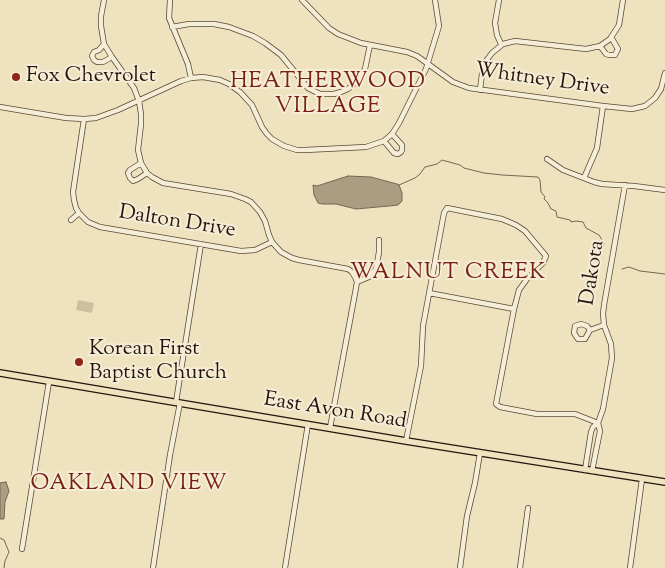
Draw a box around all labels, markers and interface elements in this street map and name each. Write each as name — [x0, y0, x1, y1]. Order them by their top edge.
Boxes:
street label: Whitney Drive — [473, 59, 611, 103]
place label: Fox Chevrolet — [26, 64, 156, 90]
district label: HEATHERWOOD VILLAGE — [229, 70, 427, 122]
marker: Fox Chevrolet — [10, 71, 22, 83]
street label: Dalton Drive — [117, 201, 237, 245]
street label: Dakota — [576, 239, 612, 307]
district label: WALNUT CREEK — [348, 261, 548, 287]
place label: Korean First Baptist Church — [89, 337, 227, 387]
marker: Korean First Baptist Church — [73, 356, 85, 368]
street label: East Avon Road — [262, 388, 408, 436]
district label: OAKLAND VIEW — [29, 472, 229, 498]

